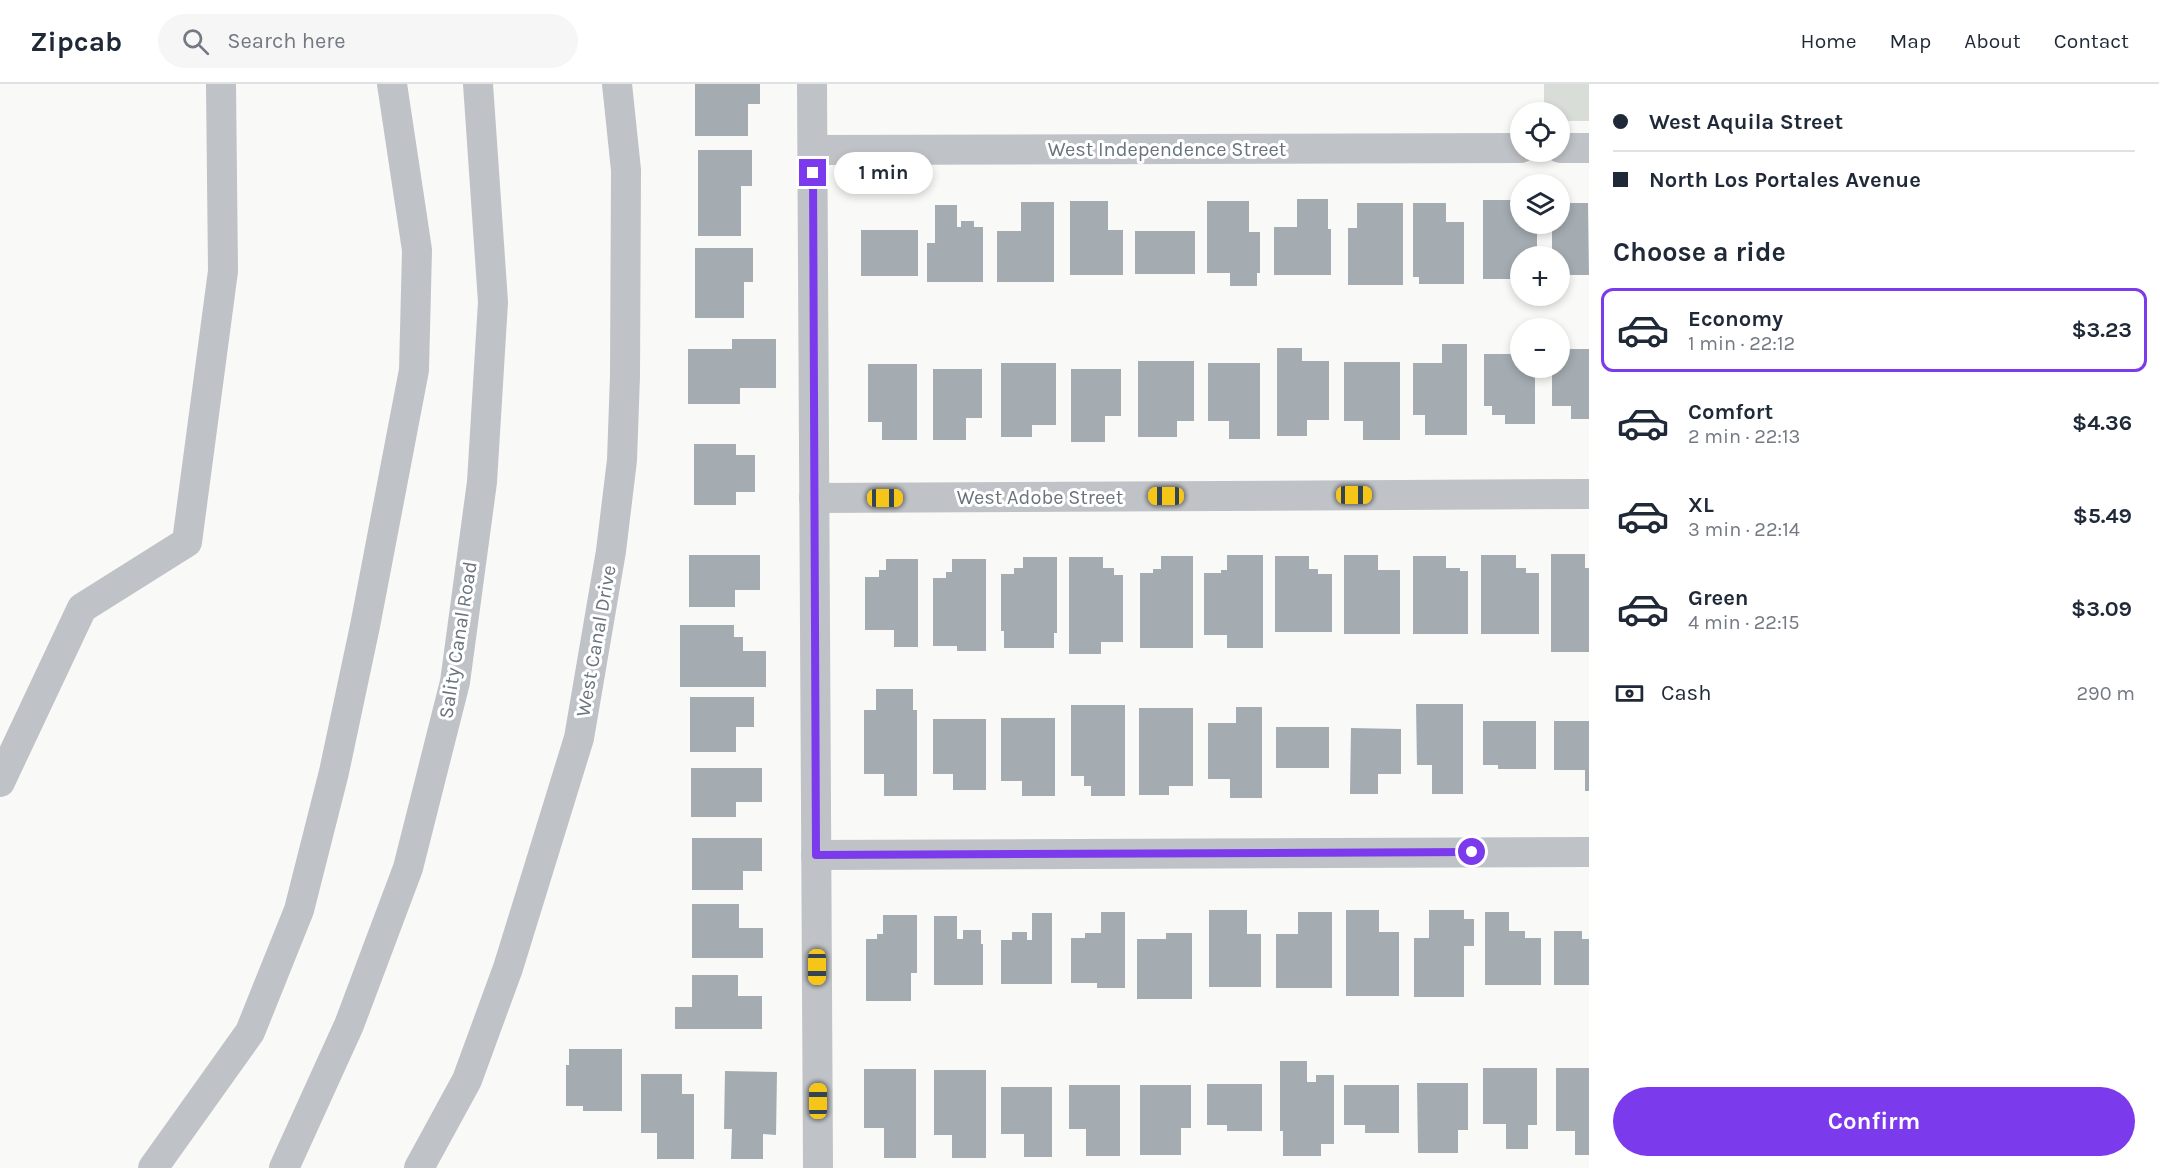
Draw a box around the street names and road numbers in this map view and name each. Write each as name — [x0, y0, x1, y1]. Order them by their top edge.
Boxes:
street label: West Independence Street — [1048, 138, 1287, 161]
street label: West Adobe Street — [957, 486, 1124, 509]
street label: Sality Canal Road — [434, 560, 482, 720]
street label: West Canal Drive — [571, 563, 621, 719]

